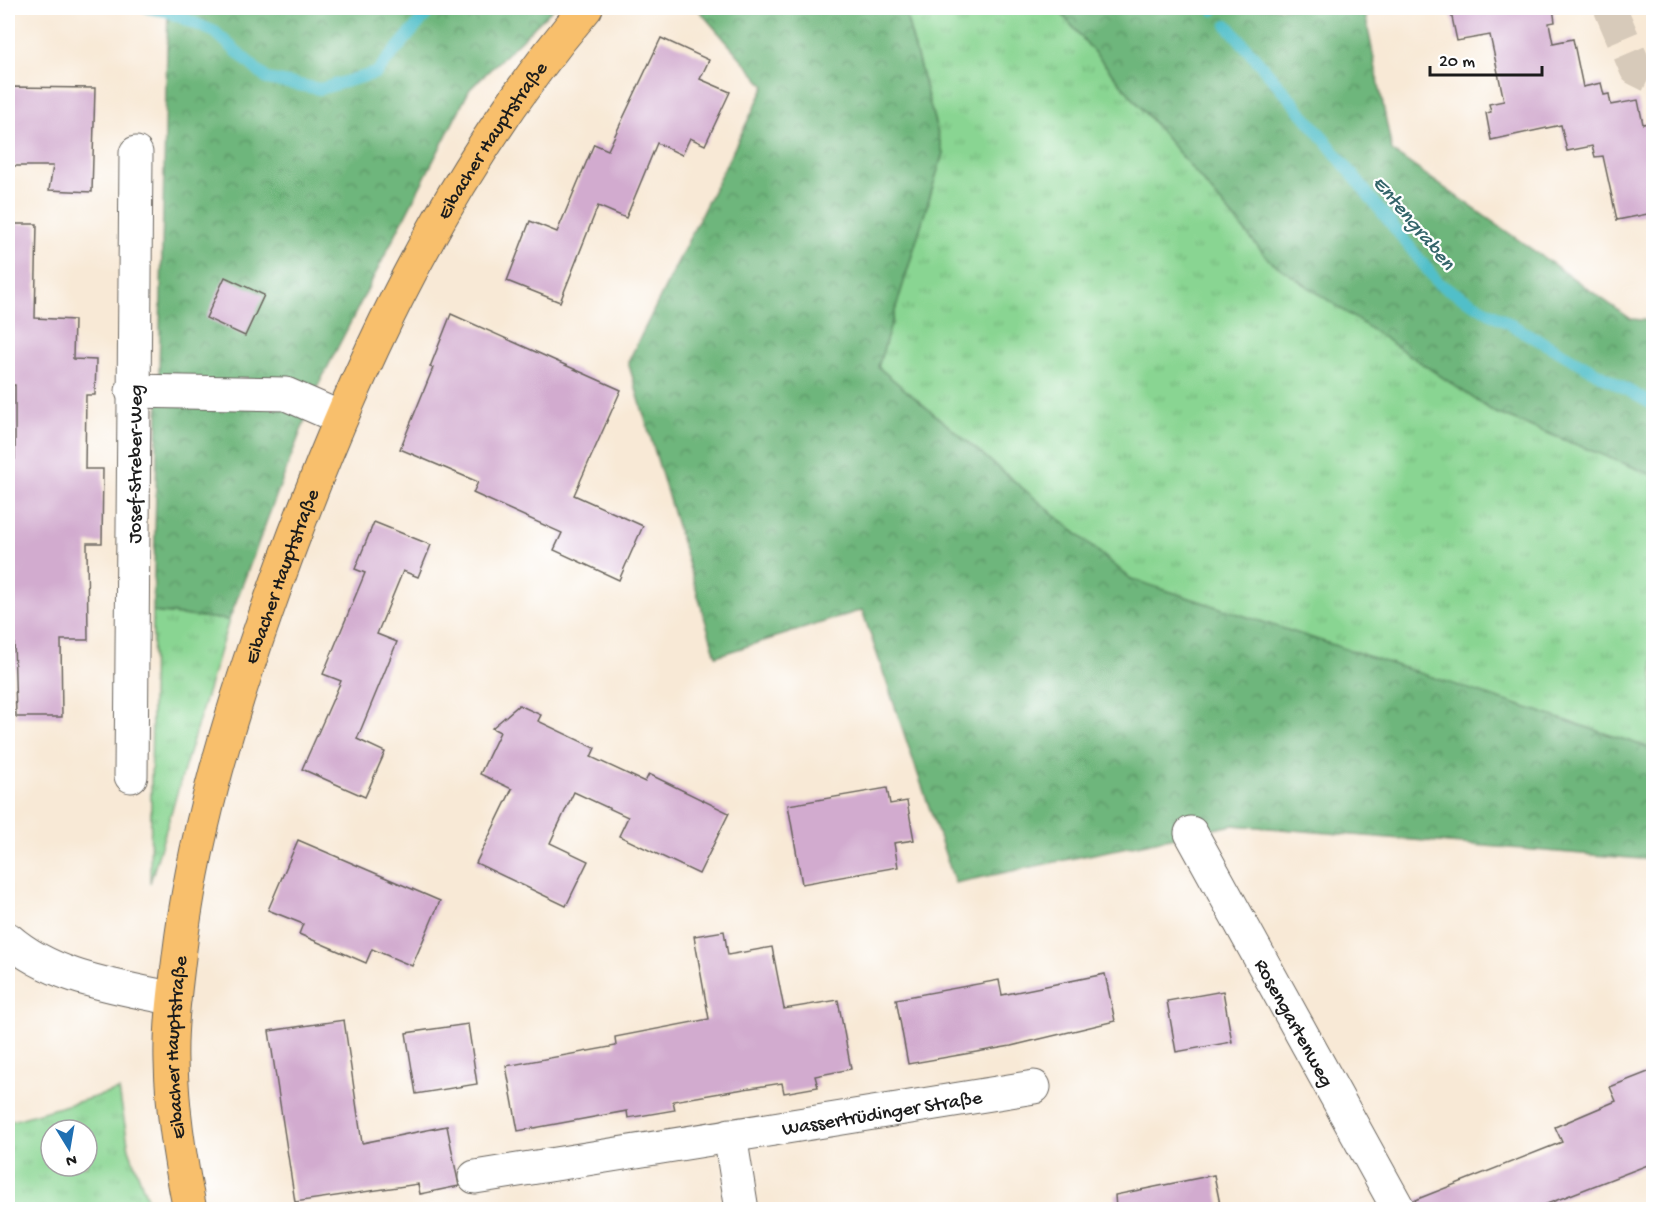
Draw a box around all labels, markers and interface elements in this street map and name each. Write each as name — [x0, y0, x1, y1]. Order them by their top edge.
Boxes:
scale bar — [1430, 39, 1542, 77]
text: 20 m — [1439, 52, 1475, 73]
street label: Eibacher Hauptstraße — [434, 58, 554, 224]
water label: Entengraben — [1366, 172, 1460, 277]
street label: Josef-Streber-Weg — [125, 384, 149, 544]
street label: Eibacher Hauptstraße — [241, 486, 326, 667]
street label: Eibacher Hauptstraße — [163, 954, 194, 1140]
street label: Rosengartenweg — [1248, 956, 1337, 1092]
street label: Wassertrüdinger Straße — [781, 1087, 985, 1142]
north arrow — [39, 1118, 99, 1178]
text: N — [64, 1149, 78, 1170]

